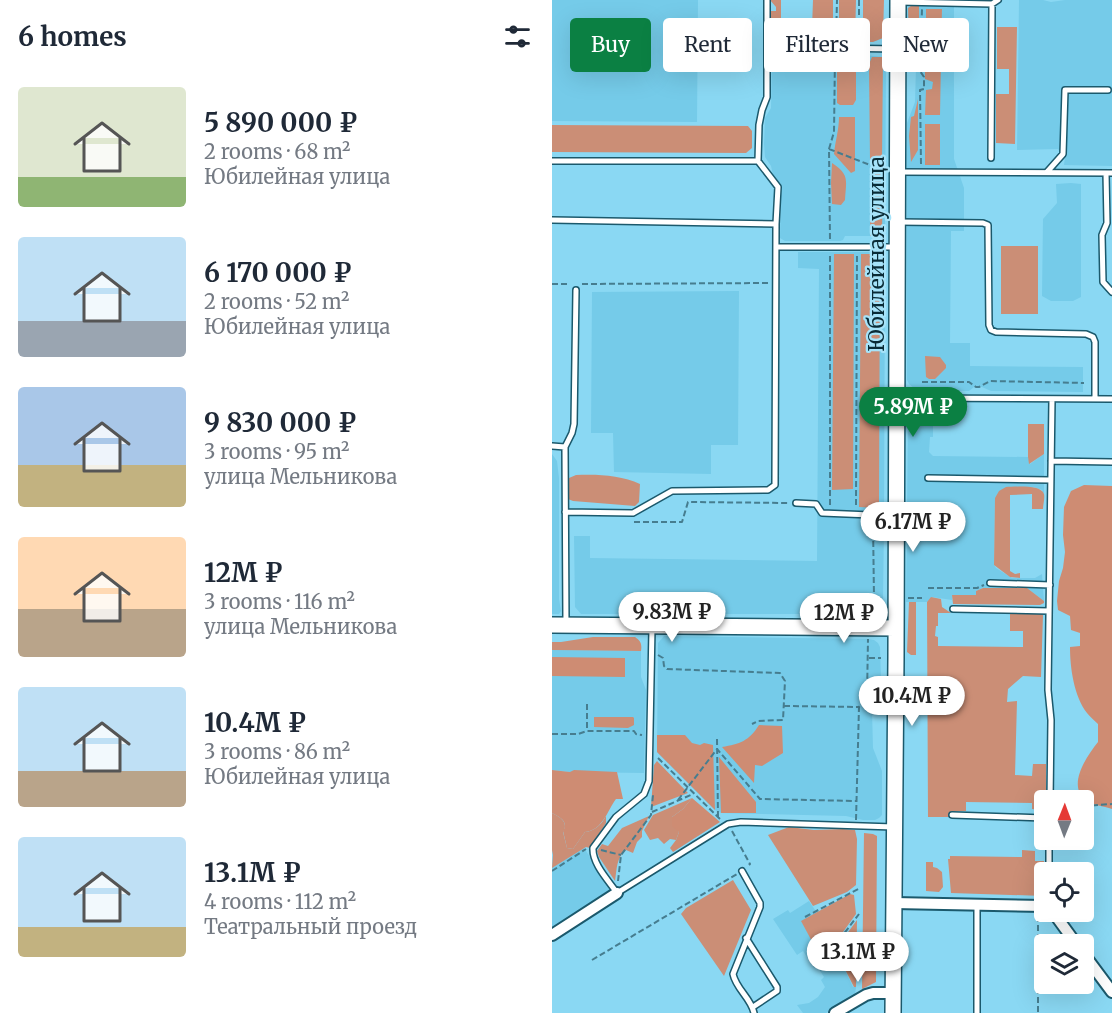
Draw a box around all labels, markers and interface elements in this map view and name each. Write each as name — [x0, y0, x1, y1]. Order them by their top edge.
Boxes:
chip: Buy — [570, 18, 651, 72]
chip: Rent — [663, 18, 752, 72]
chip: Filters — [764, 18, 870, 72]
chip: New — [882, 18, 969, 72]
text: 6 homes — [18, 20, 127, 53]
icon: filters — [501, 20, 534, 53]
text: 5 890 000 ₽ — [204, 106, 357, 139]
icon: home — [66, 111, 138, 183]
text: 2 rooms · 68 m² — [204, 139, 351, 164]
street label: Юбилейная улица — [863, 156, 890, 352]
text: Юбилейная улица — [204, 164, 390, 189]
text: 6 170 000 ₽ — [204, 256, 352, 289]
icon: home — [66, 261, 138, 333]
text: 2 rooms · 52 m² — [204, 289, 349, 314]
text: Юбилейная улица — [204, 314, 390, 339]
pin: 5.89M ₽ — [858, 387, 968, 438]
text: 5.89M ₽ — [873, 394, 953, 419]
text: 9 830 000 ₽ — [204, 406, 356, 439]
icon: home — [66, 411, 138, 483]
text: 3 rooms · 95 m² — [204, 439, 349, 464]
text: улица Мельникова — [204, 464, 397, 489]
pin: 6.17M ₽ — [858, 502, 968, 553]
text: 6.17M ₽ — [875, 509, 951, 534]
text: 12M ₽ — [204, 556, 283, 589]
icon: home — [66, 561, 138, 633]
text: 3 rooms · 116 m² — [204, 589, 355, 614]
pin: 9.83M ₽ — [617, 592, 727, 643]
pin: 12M ₽ — [802, 593, 886, 644]
text: 9.83M ₽ — [633, 599, 711, 624]
text: 12M ₽ — [814, 600, 874, 625]
text: улица Мельникова — [204, 614, 397, 639]
pin: 10.4M ₽ — [857, 676, 967, 727]
text: 10.4M ₽ — [873, 683, 951, 708]
text: 10.4M ₽ — [204, 706, 306, 739]
icon: home — [66, 711, 138, 783]
text: 3 rooms · 86 m² — [204, 739, 350, 764]
text: Юбилейная улица — [204, 764, 390, 789]
north arrow — [1034, 790, 1094, 850]
map controls — [1034, 790, 1094, 994]
text: 13.1M ₽ — [204, 856, 301, 889]
icon: home — [66, 861, 138, 933]
button: locate — [1034, 862, 1094, 922]
text: 4 rooms · 112 m² — [204, 889, 356, 914]
text: Театральный проезд — [204, 914, 417, 939]
pin: 13.1M ₽ — [803, 932, 913, 983]
button: layers — [1034, 934, 1094, 994]
text: 13.1M ₽ — [821, 939, 895, 964]

